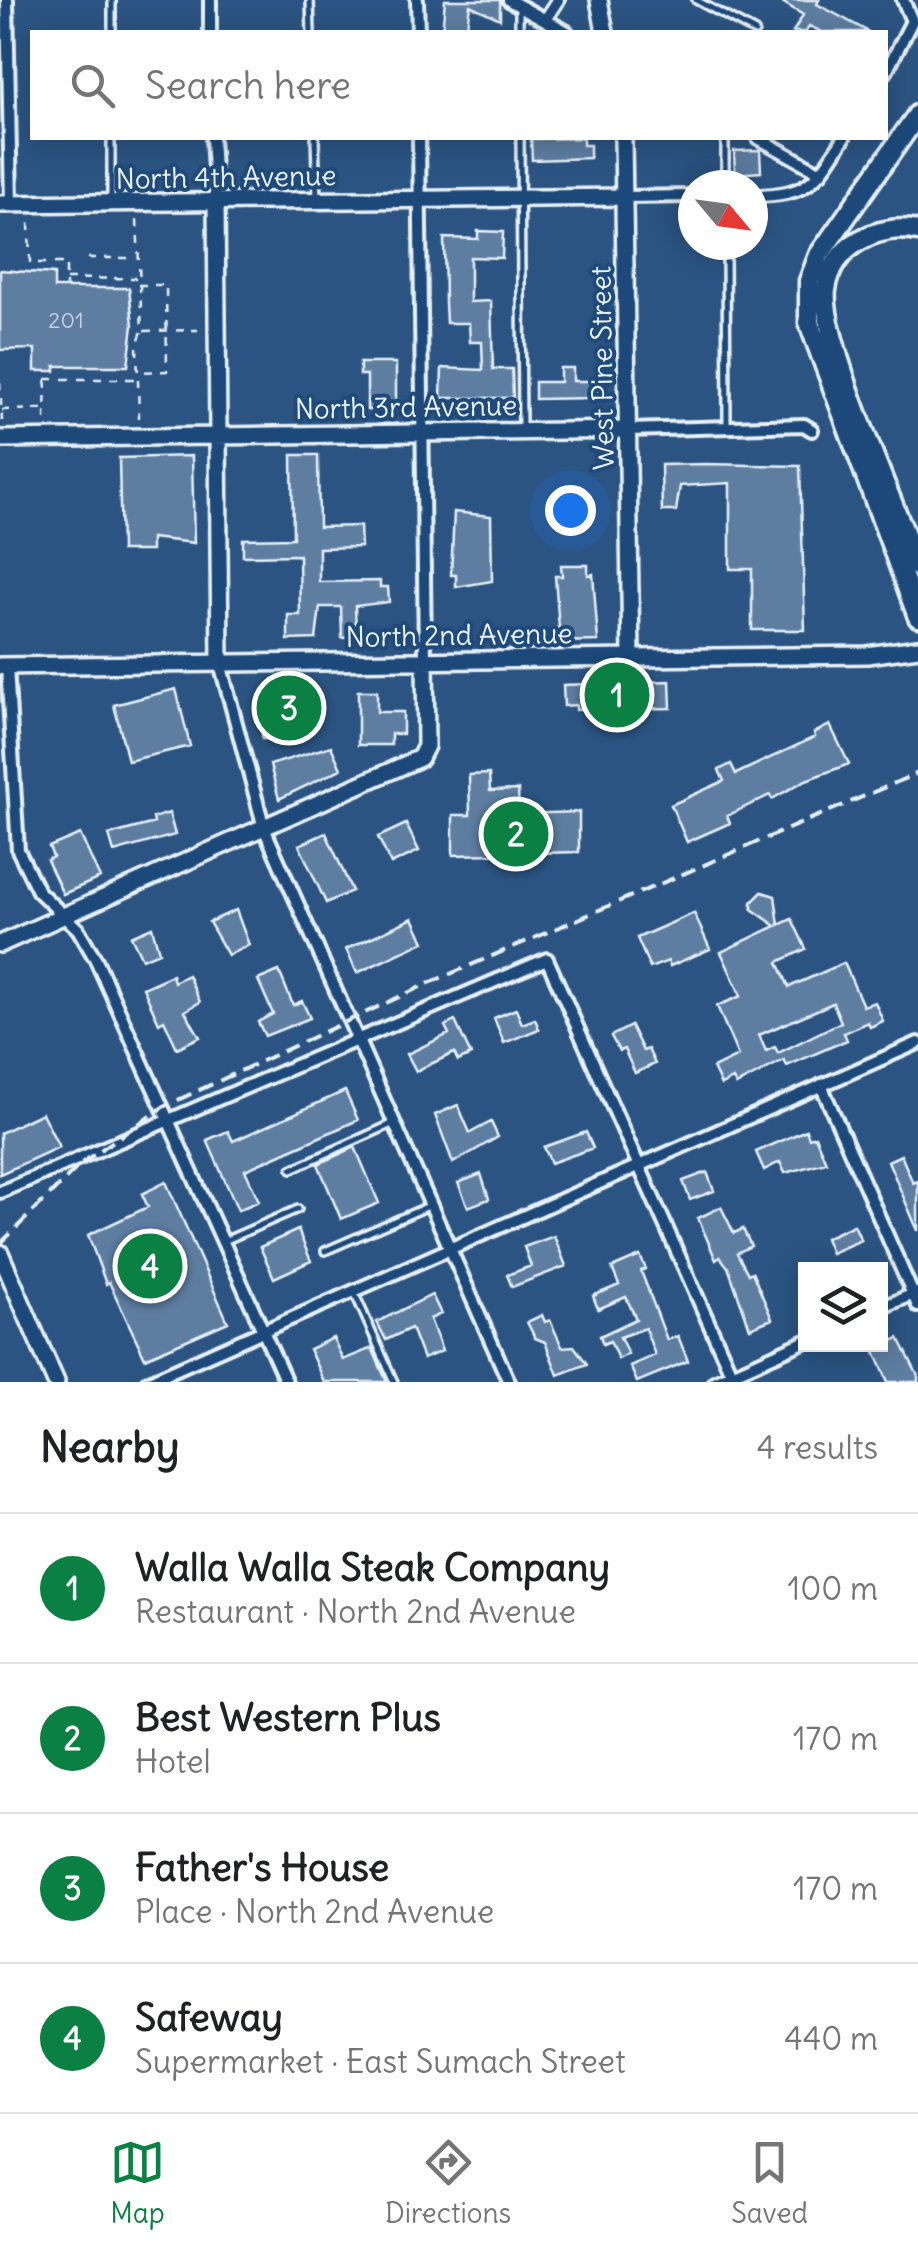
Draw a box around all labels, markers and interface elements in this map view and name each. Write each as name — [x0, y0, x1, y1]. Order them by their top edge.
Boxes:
search box — [30, 30, 888, 140]
icon: search — [65, 58, 120, 113]
text: Search here — [145, 62, 351, 109]
street label: North 4th Avenue — [115, 157, 337, 197]
north arrow — [678, 170, 768, 260]
street label: West Pine Street — [582, 266, 622, 470]
house number: 201 — [48, 306, 84, 334]
street label: North 3rd Avenue — [294, 387, 518, 427]
your location — [545, 485, 596, 536]
street label: North 2nd Avenue — [345, 615, 573, 655]
pin: 1 — [584, 658, 650, 732]
pin: 3 — [256, 670, 322, 746]
pin: 2 — [484, 796, 548, 872]
pin: 4 — [118, 1228, 182, 1304]
map controls — [798, 1262, 888, 1352]
button: layers — [798, 1262, 888, 1352]
text: Nearby — [40, 1421, 179, 1473]
text: 4 results — [757, 1427, 878, 1468]
text: Walla Walla Steak Company — [135, 1544, 610, 1591]
text: 1 — [66, 1568, 79, 1609]
text: 100 m — [788, 1568, 878, 1609]
text: Restaurant · North 2nd Avenue — [135, 1591, 576, 1632]
text: Best Western Plus — [135, 1694, 441, 1741]
text: 2 — [64, 1718, 81, 1759]
text: 170 m — [793, 1718, 878, 1759]
text: Hotel — [135, 1741, 211, 1782]
text: Father's House — [135, 1844, 389, 1891]
text: 3 — [63, 1868, 82, 1909]
text: 170 m — [793, 1868, 878, 1909]
text: Place · North 2nd Avenue — [135, 1891, 494, 1932]
text: Safeway — [135, 1994, 283, 2041]
text: 4 — [63, 2018, 82, 2059]
text: 440 m — [784, 2018, 878, 2059]
text: Supermarket · East Sumach Street — [135, 2041, 626, 2082]
tab: Map — [110, 2135, 165, 2231]
tab: Directions — [385, 2135, 511, 2231]
tab: Saved — [731, 2135, 808, 2231]

